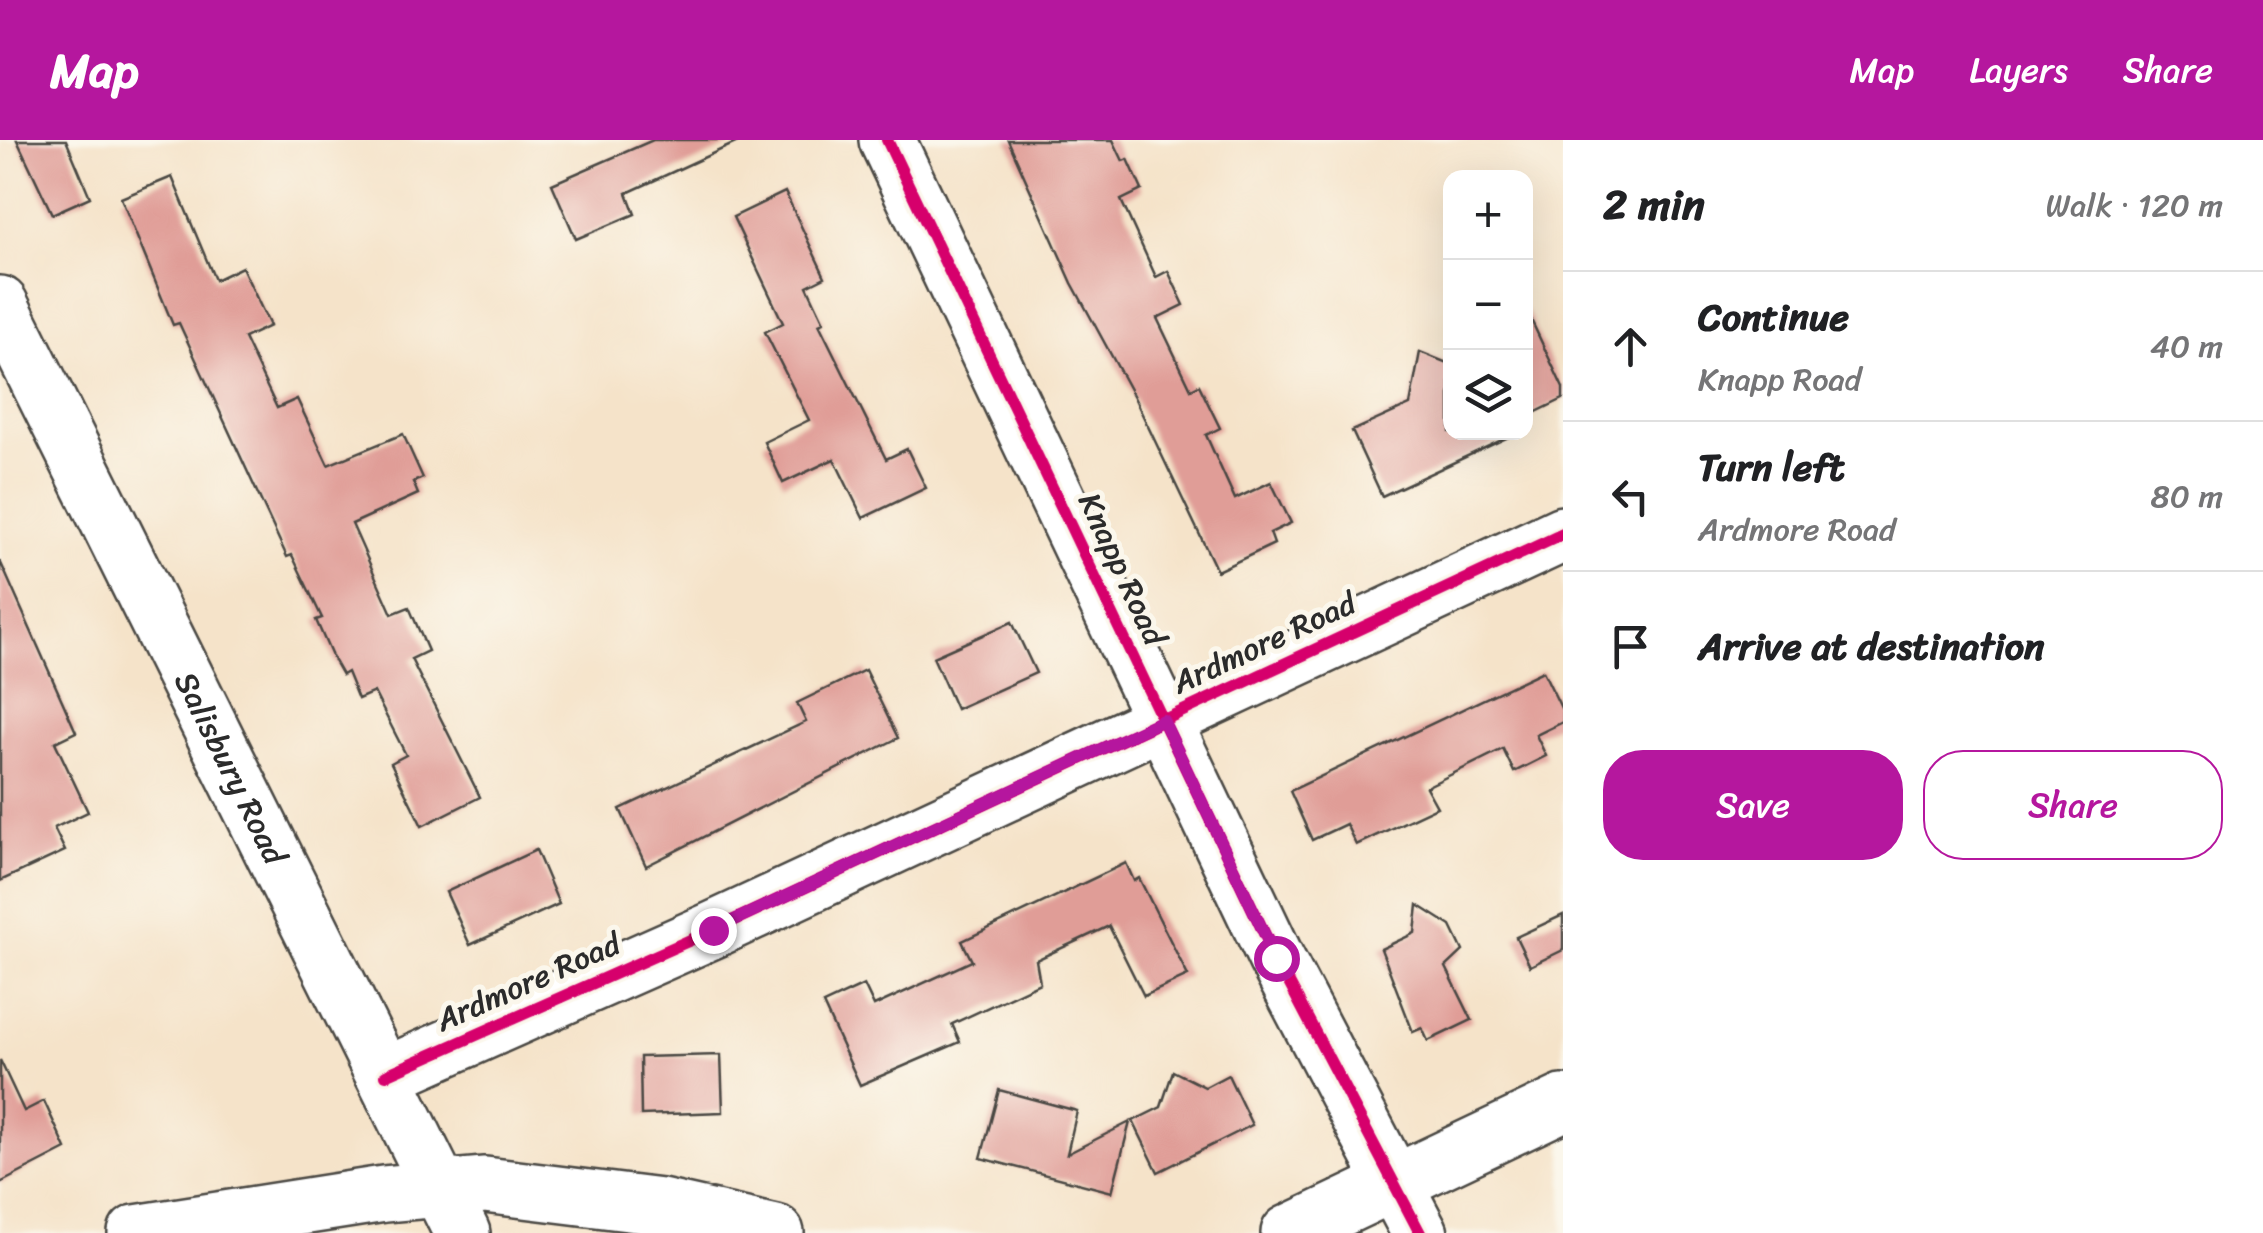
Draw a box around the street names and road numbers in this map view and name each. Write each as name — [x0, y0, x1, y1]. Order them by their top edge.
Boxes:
street label: Knapp Road — [1062, 483, 1183, 657]
street label: Ardmore Road — [1161, 574, 1368, 711]
street label: Salisbury Road — [158, 661, 304, 876]
street label: Ardmore Road — [425, 915, 632, 1049]

